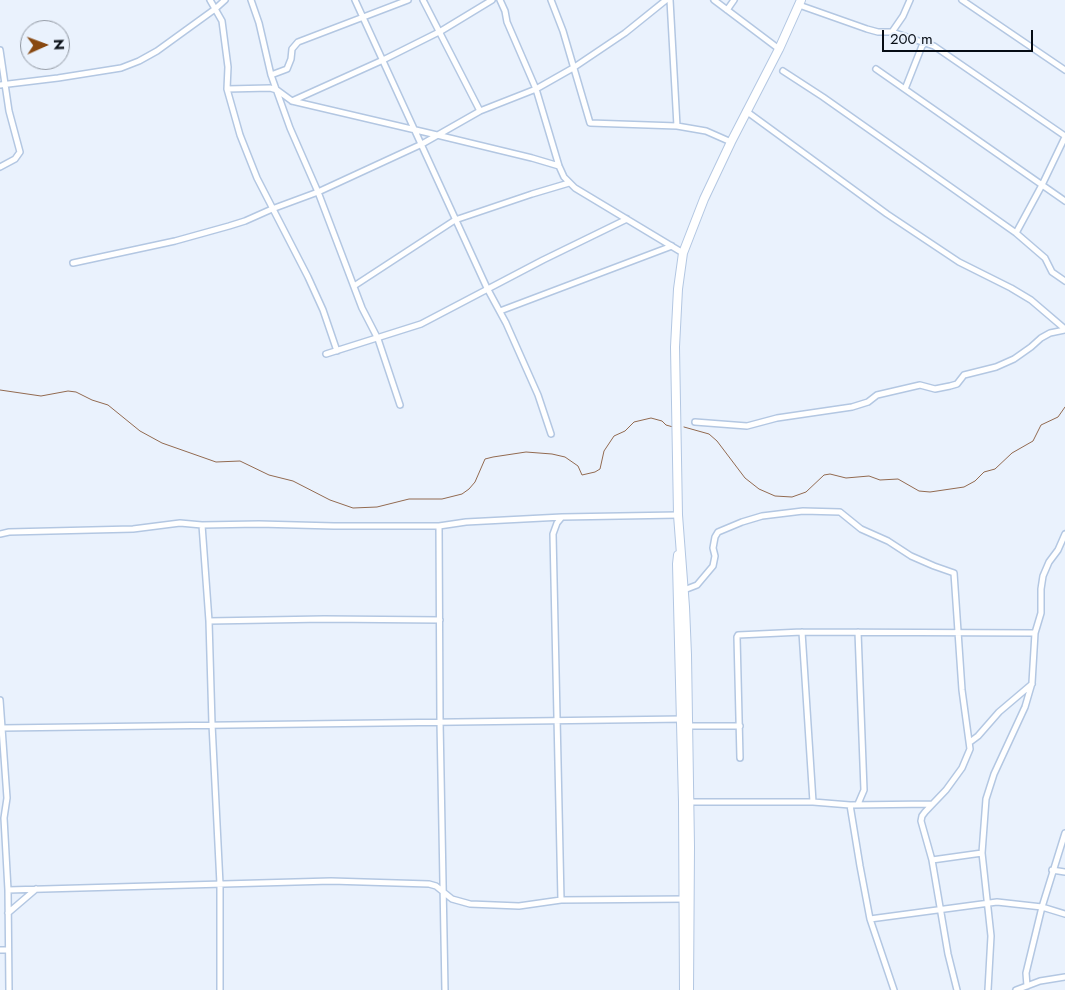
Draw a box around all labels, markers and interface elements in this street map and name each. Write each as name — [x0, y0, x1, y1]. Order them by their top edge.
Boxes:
north arrow — [20, 20, 70, 70]
scale bar — [885, 20, 1036, 52]
text: 200 m — [890, 28, 933, 50]
text: N — [49, 39, 69, 50]

